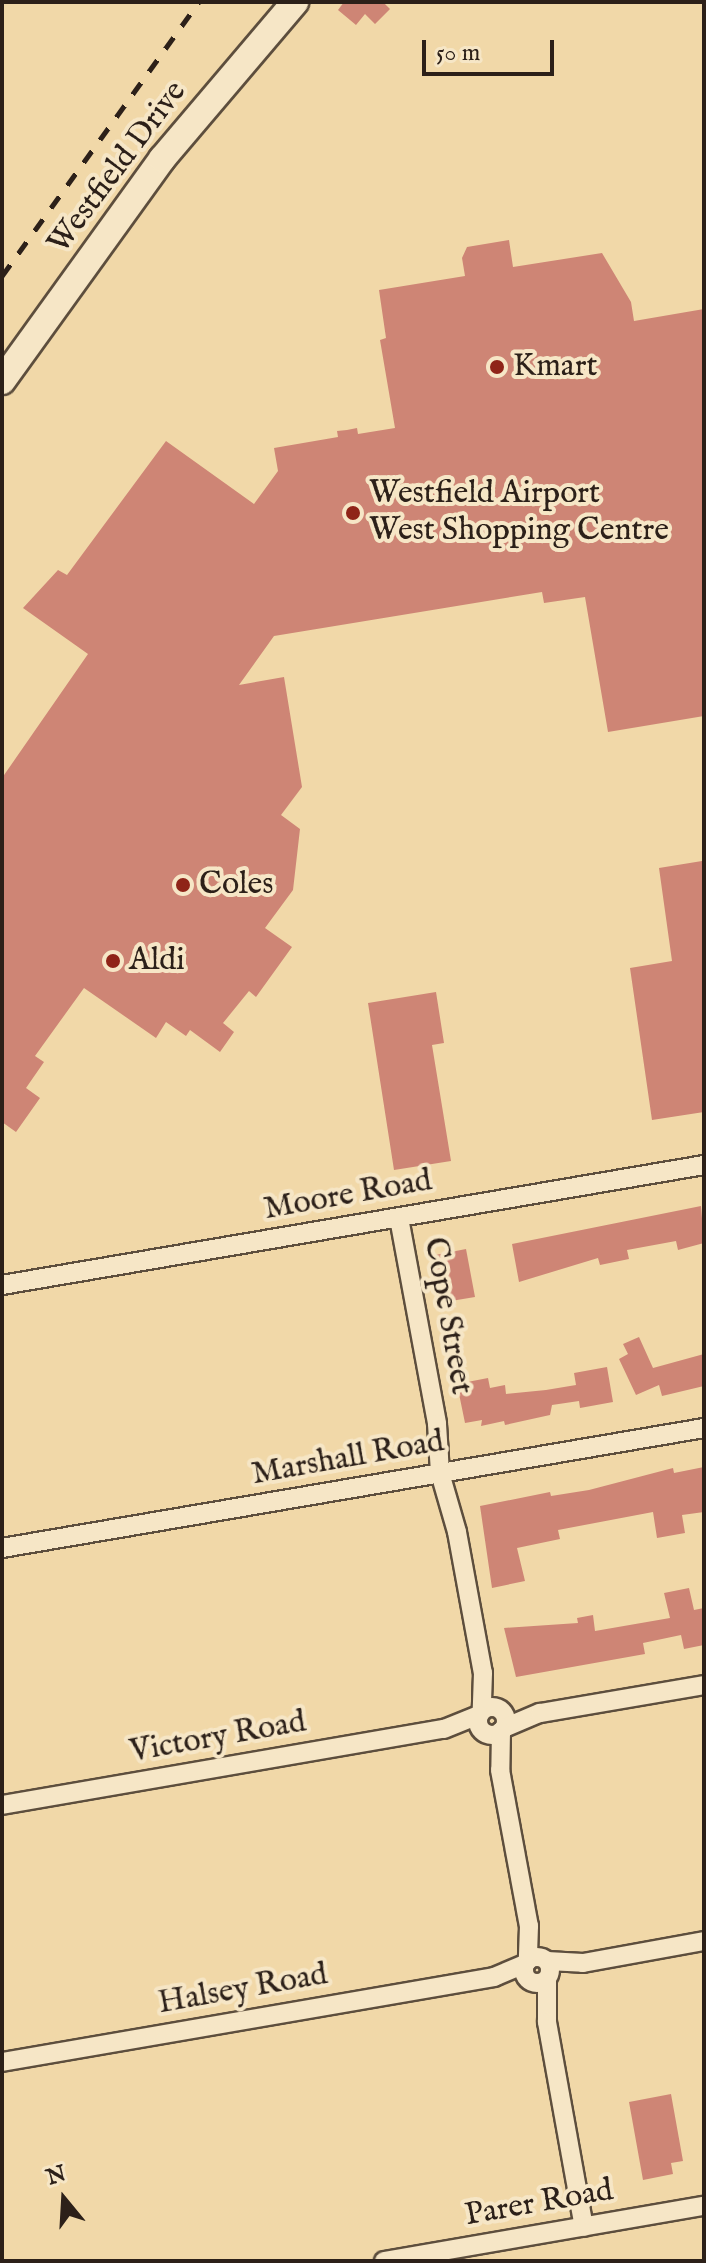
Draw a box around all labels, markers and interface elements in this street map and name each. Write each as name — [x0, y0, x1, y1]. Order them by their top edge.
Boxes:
scale bar — [426, 24, 558, 74]
text: 50 m — [436, 38, 480, 69]
street label: Westfield Drive — [41, 74, 195, 262]
place label: Kmart — [513, 348, 597, 386]
marker: Kmart — [488, 358, 506, 376]
place label: Westfield Airport West Shopping Centre — [369, 476, 669, 551]
marker: Westfield Airport West Shopping Centre — [344, 504, 362, 522]
place label: Coles — [199, 866, 274, 904]
marker: Coles — [174, 876, 192, 894]
place label: Aldi — [129, 942, 185, 980]
marker: Aldi — [104, 952, 122, 970]
street label: Moore Road — [261, 1162, 435, 1230]
street label: Cope Street — [414, 1235, 480, 1397]
street label: Marshall Road — [249, 1423, 447, 1495]
street label: Victory Road — [127, 1704, 309, 1772]
street label: Halsey Road — [155, 1956, 331, 2024]
north arrow — [24, 2159, 104, 2239]
text: N — [43, 2160, 70, 2192]
street label: Parer Road — [462, 2172, 616, 2236]

